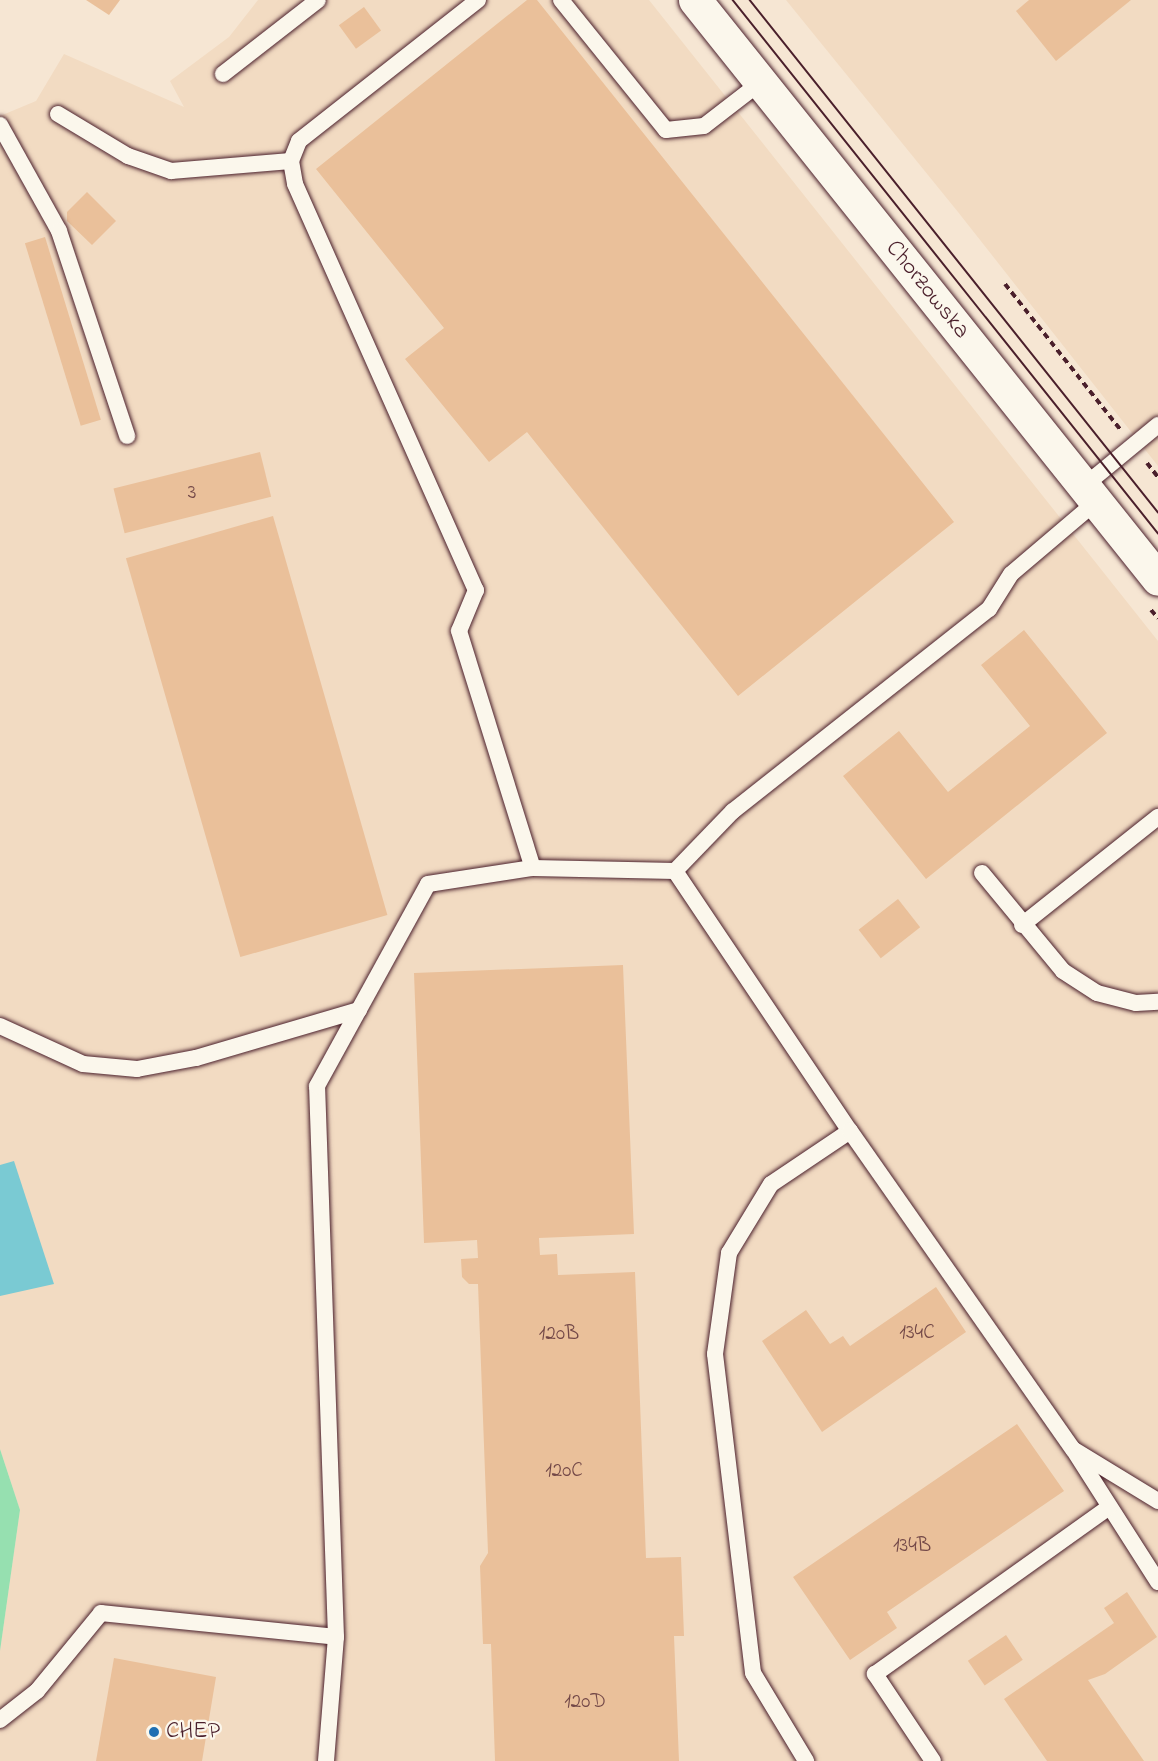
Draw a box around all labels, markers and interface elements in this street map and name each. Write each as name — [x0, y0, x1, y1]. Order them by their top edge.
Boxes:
street label: Chorzowska — [879, 235, 975, 345]
house number: 3 — [188, 480, 196, 506]
house number: 134C — [899, 1320, 935, 1346]
house number: 120B — [539, 1321, 579, 1347]
house number: 120C — [545, 1458, 583, 1484]
house number: 134B — [893, 1533, 931, 1559]
house number: 120D — [564, 1689, 606, 1715]
place label: CHEP — [166, 1718, 220, 1746]
marker: CHEP — [147, 1725, 161, 1739]

